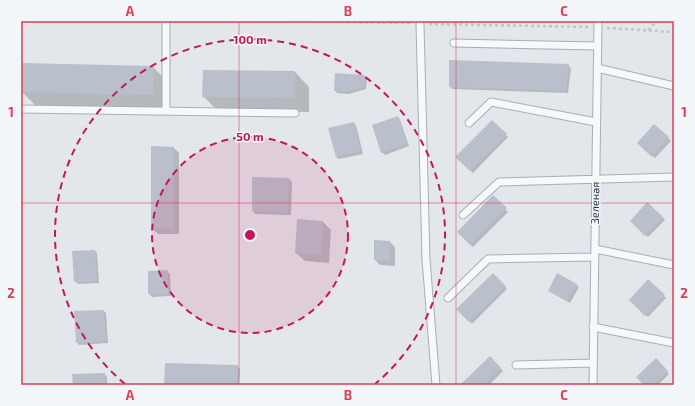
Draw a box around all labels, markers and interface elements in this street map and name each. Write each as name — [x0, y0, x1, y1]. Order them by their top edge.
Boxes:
text: A — [126, 3, 135, 19]
text: B — [344, 3, 352, 19]
text: C — [560, 3, 568, 19]
text: 100 m — [233, 32, 267, 46]
text: 1 — [8, 104, 14, 120]
text: 1 — [681, 104, 687, 120]
text: 50 m — [236, 129, 264, 143]
street label: Зеленая — [588, 182, 601, 224]
centre of rings — [243, 228, 257, 242]
text: 2 — [7, 285, 15, 301]
text: 2 — [680, 285, 688, 301]
text: A — [126, 387, 135, 403]
text: B — [344, 387, 352, 403]
text: C — [560, 387, 568, 403]

